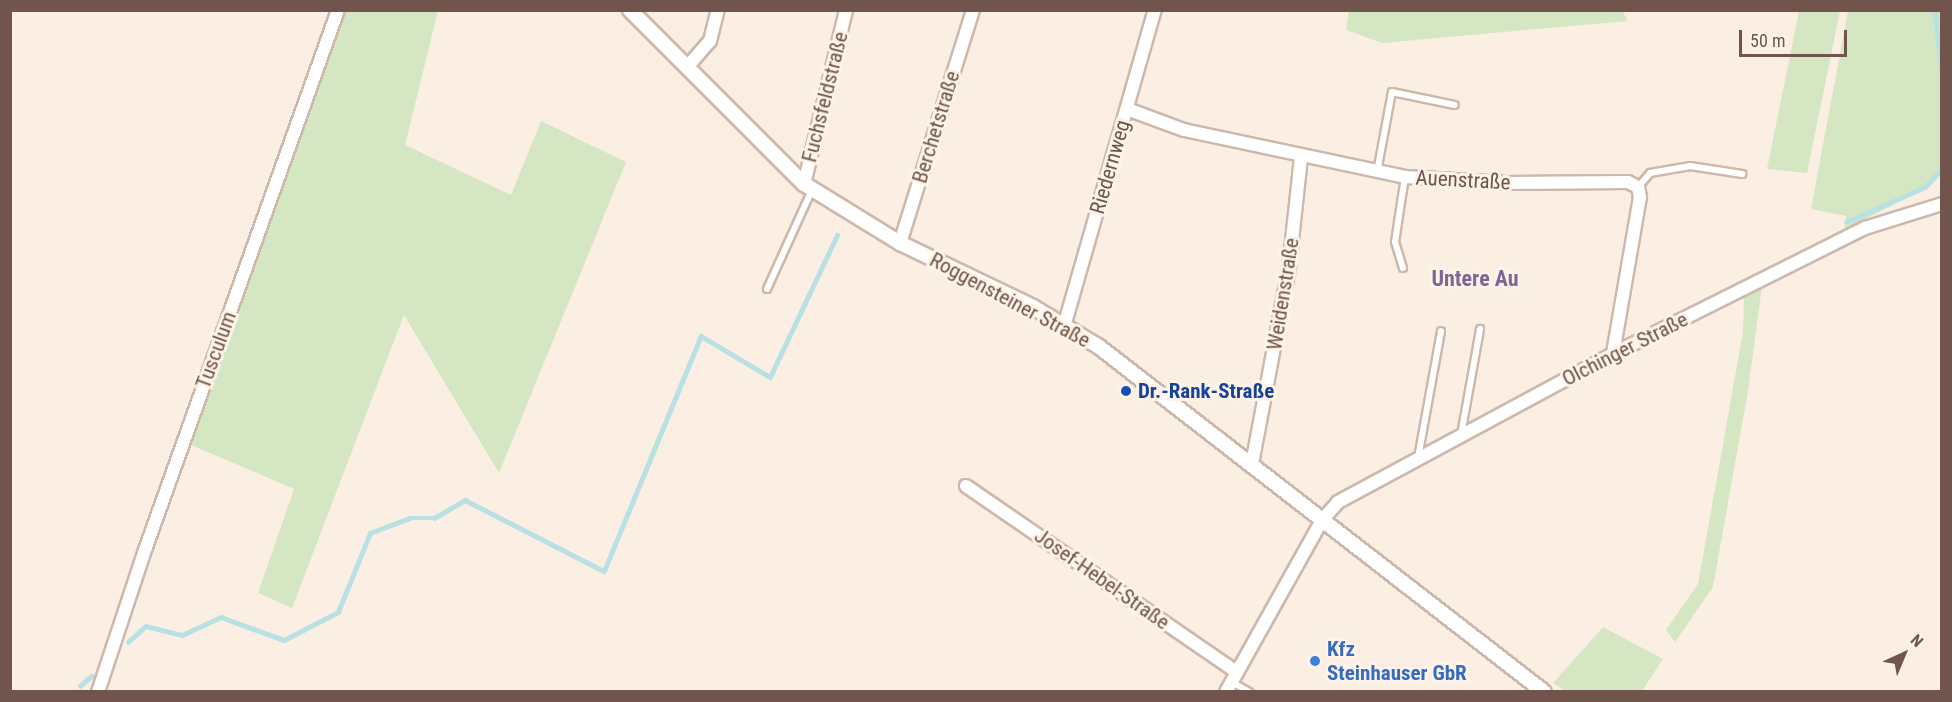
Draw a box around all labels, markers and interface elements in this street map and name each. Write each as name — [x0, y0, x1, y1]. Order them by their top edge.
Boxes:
scale bar — [1742, 18, 1850, 56]
street label: Fuchsfeldstraße — [797, 29, 853, 165]
text: 50 m — [1750, 30, 1785, 51]
street label: Berchetstraße — [907, 68, 965, 186]
street label: Riedernweg — [1085, 117, 1135, 217]
street label: Auenstraße — [1415, 165, 1511, 195]
street label: Weidenstraße — [1262, 236, 1304, 352]
street label: Roggensteiner Straße — [925, 247, 1095, 353]
district label: Untere Au — [1431, 266, 1519, 292]
street label: Olchinger Straße — [1558, 307, 1692, 391]
street label: Tusculum — [190, 308, 242, 392]
place label: Dr.-Rank-Straße — [1138, 378, 1274, 404]
marker: Dr.-Rank-Straße — [1119, 384, 1133, 398]
street label: Josef-Hebel-Straße — [1030, 523, 1174, 635]
north arrow — [1874, 624, 1934, 684]
text: N — [1907, 630, 1927, 651]
place label: Kfz Steinhauser GbR — [1327, 636, 1467, 686]
marker: Kfz Steinhauser GbR — [1308, 654, 1322, 668]

